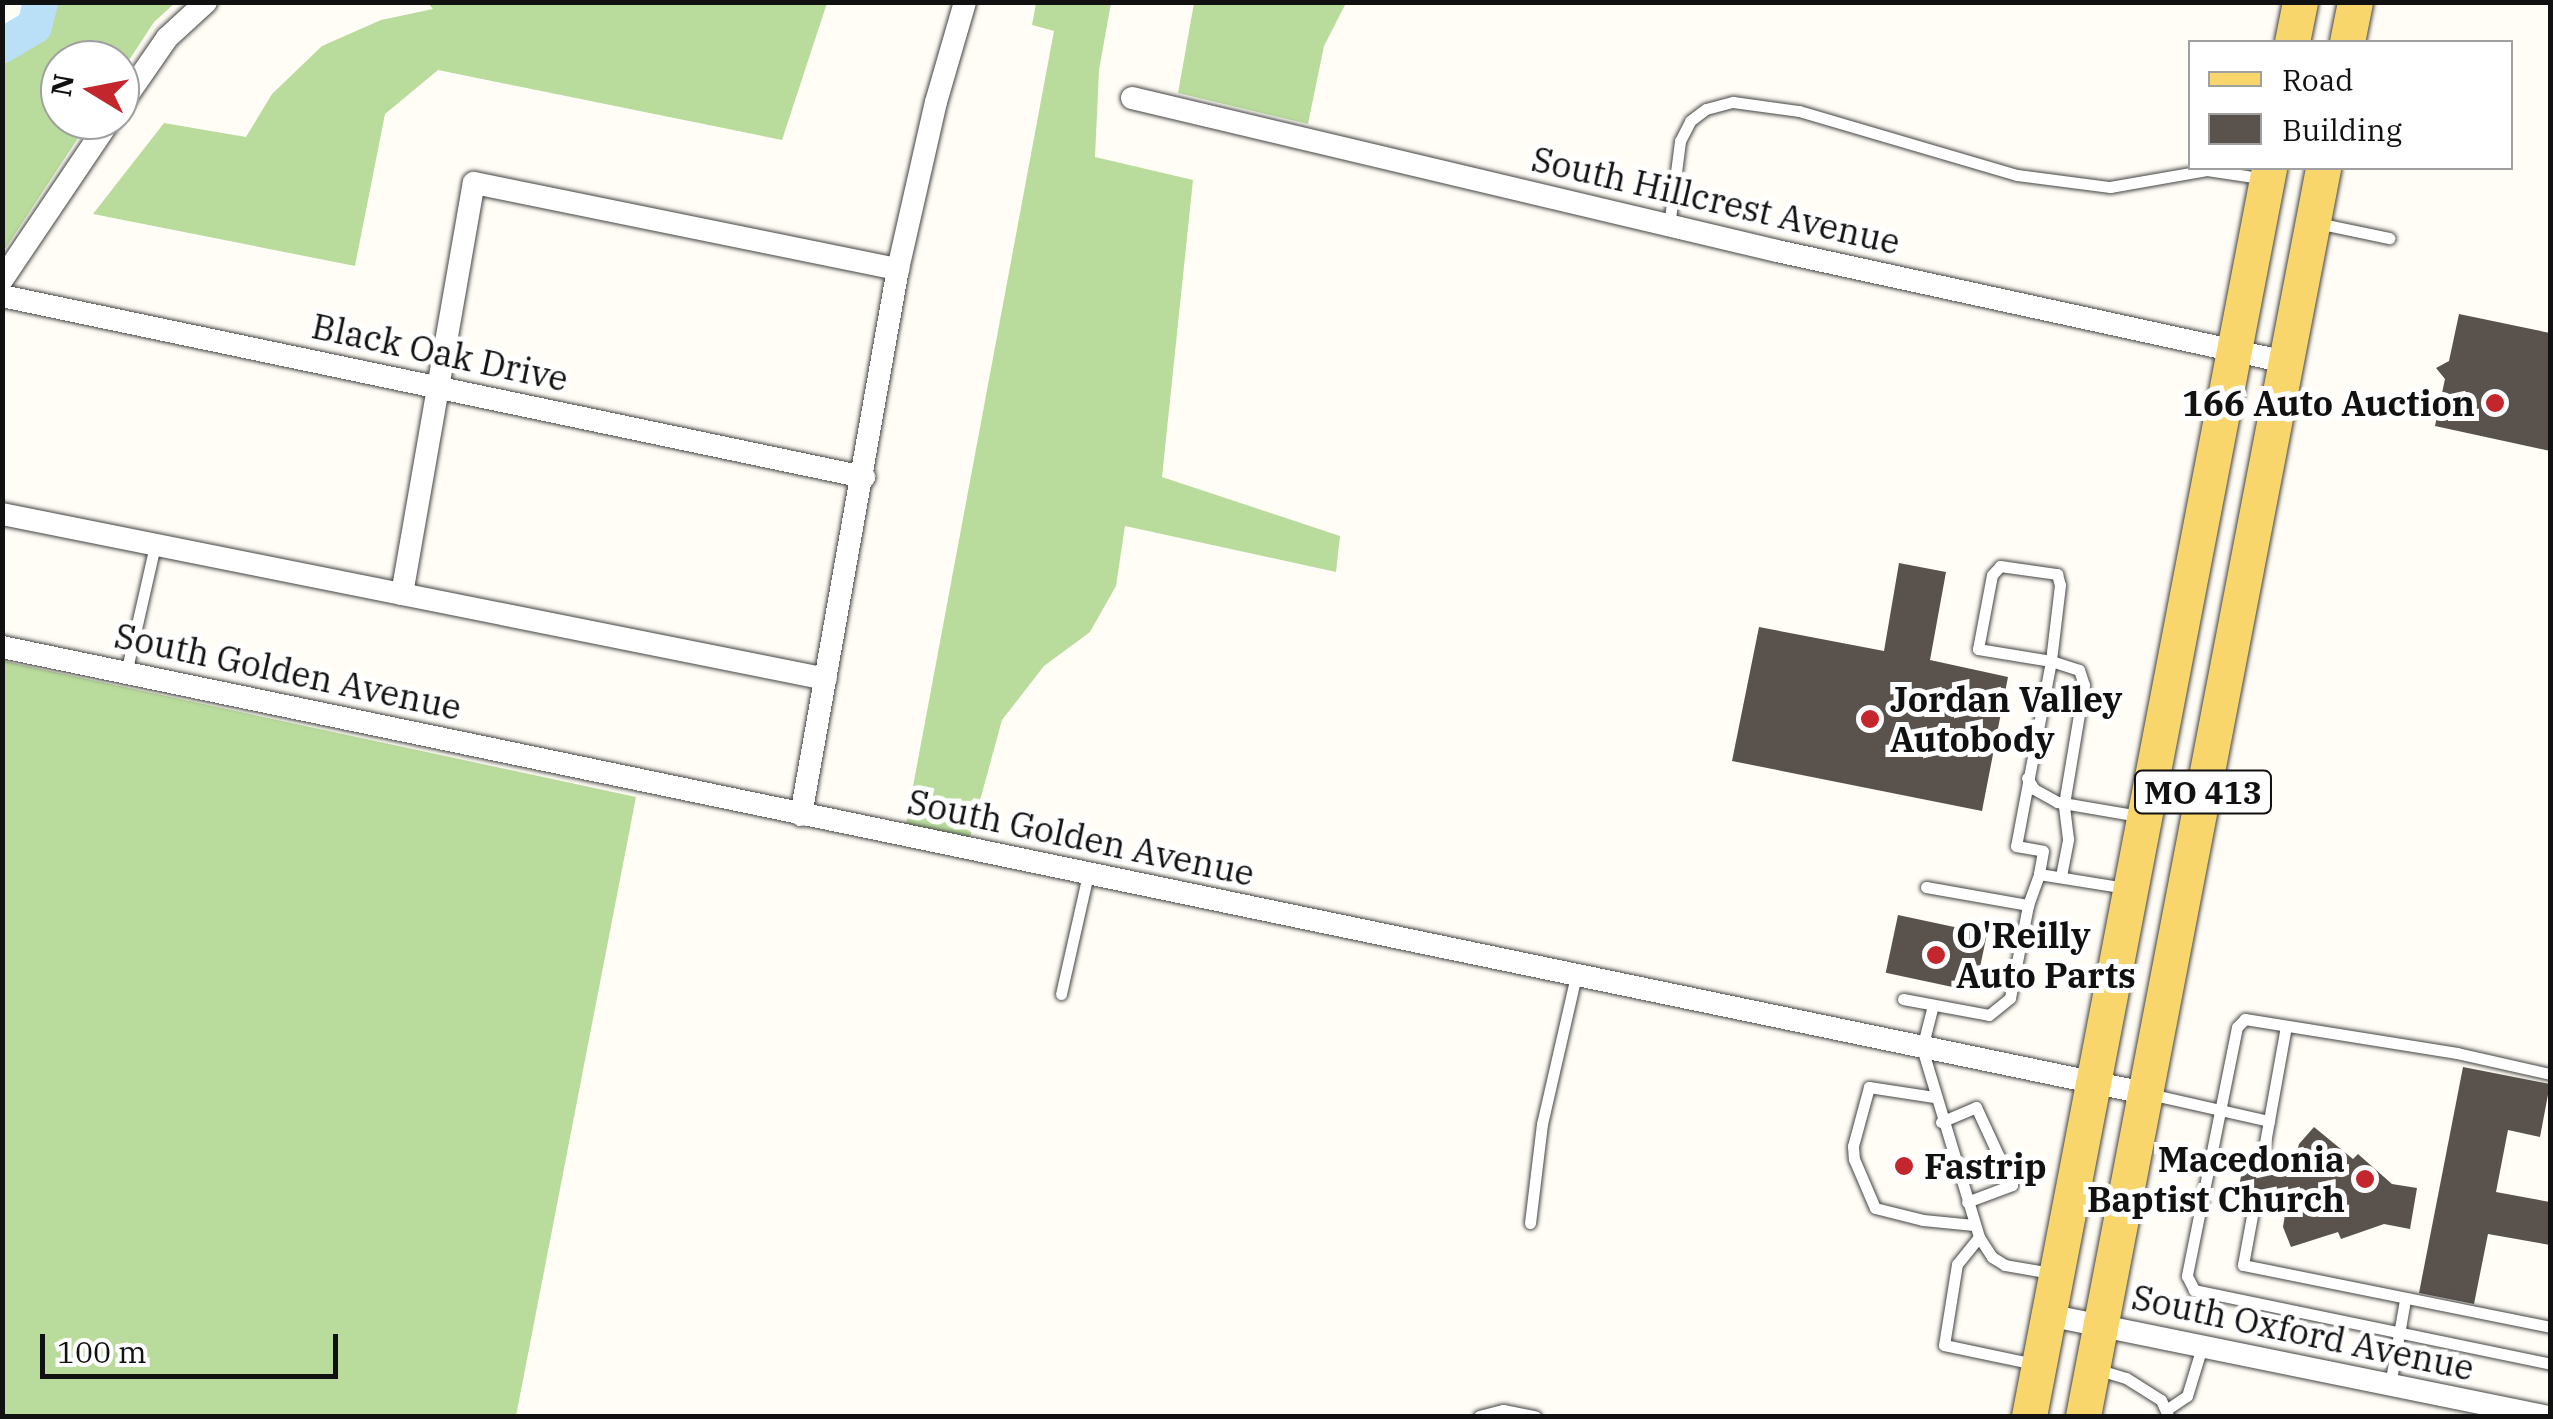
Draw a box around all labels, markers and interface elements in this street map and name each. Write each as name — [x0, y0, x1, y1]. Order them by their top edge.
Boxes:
north arrow — [40, 40, 140, 140]
legend — [2188, 40, 2513, 170]
text: Road — [2282, 60, 2354, 99]
text: N — [42, 71, 82, 99]
text: Building — [2282, 110, 2402, 149]
street label: South Hillcrest Avenue — [1528, 137, 1904, 263]
street label: Black Oak Drive — [308, 304, 572, 400]
place label: 166 Auto Auction — [2182, 382, 2475, 424]
marker: 166 Auto Auction — [2484, 392, 2506, 414]
street label: South Golden Avenue — [111, 614, 465, 728]
place label: Jordan Valley Autobody — [1890, 678, 2123, 760]
marker: Jordan Valley Autobody — [1859, 708, 1881, 730]
road number: MO 413 — [2133, 765, 2273, 819]
street label: South Golden Avenue — [904, 780, 1258, 894]
place label: O'Reilly Auto Parts — [1956, 914, 2136, 996]
marker: O'Reilly Auto Parts — [1925, 944, 1947, 966]
place label: Macedonia Baptist Church — [2087, 1138, 2345, 1220]
place label: Fastrip — [1924, 1145, 2047, 1187]
marker: Fastrip — [1893, 1155, 1915, 1177]
marker: Macedonia Baptist Church — [2354, 1168, 2376, 1190]
street label: South Oxford Avenue — [2128, 1275, 2478, 1389]
scale bar — [45, 1314, 342, 1376]
text: 100 m — [57, 1332, 147, 1371]

